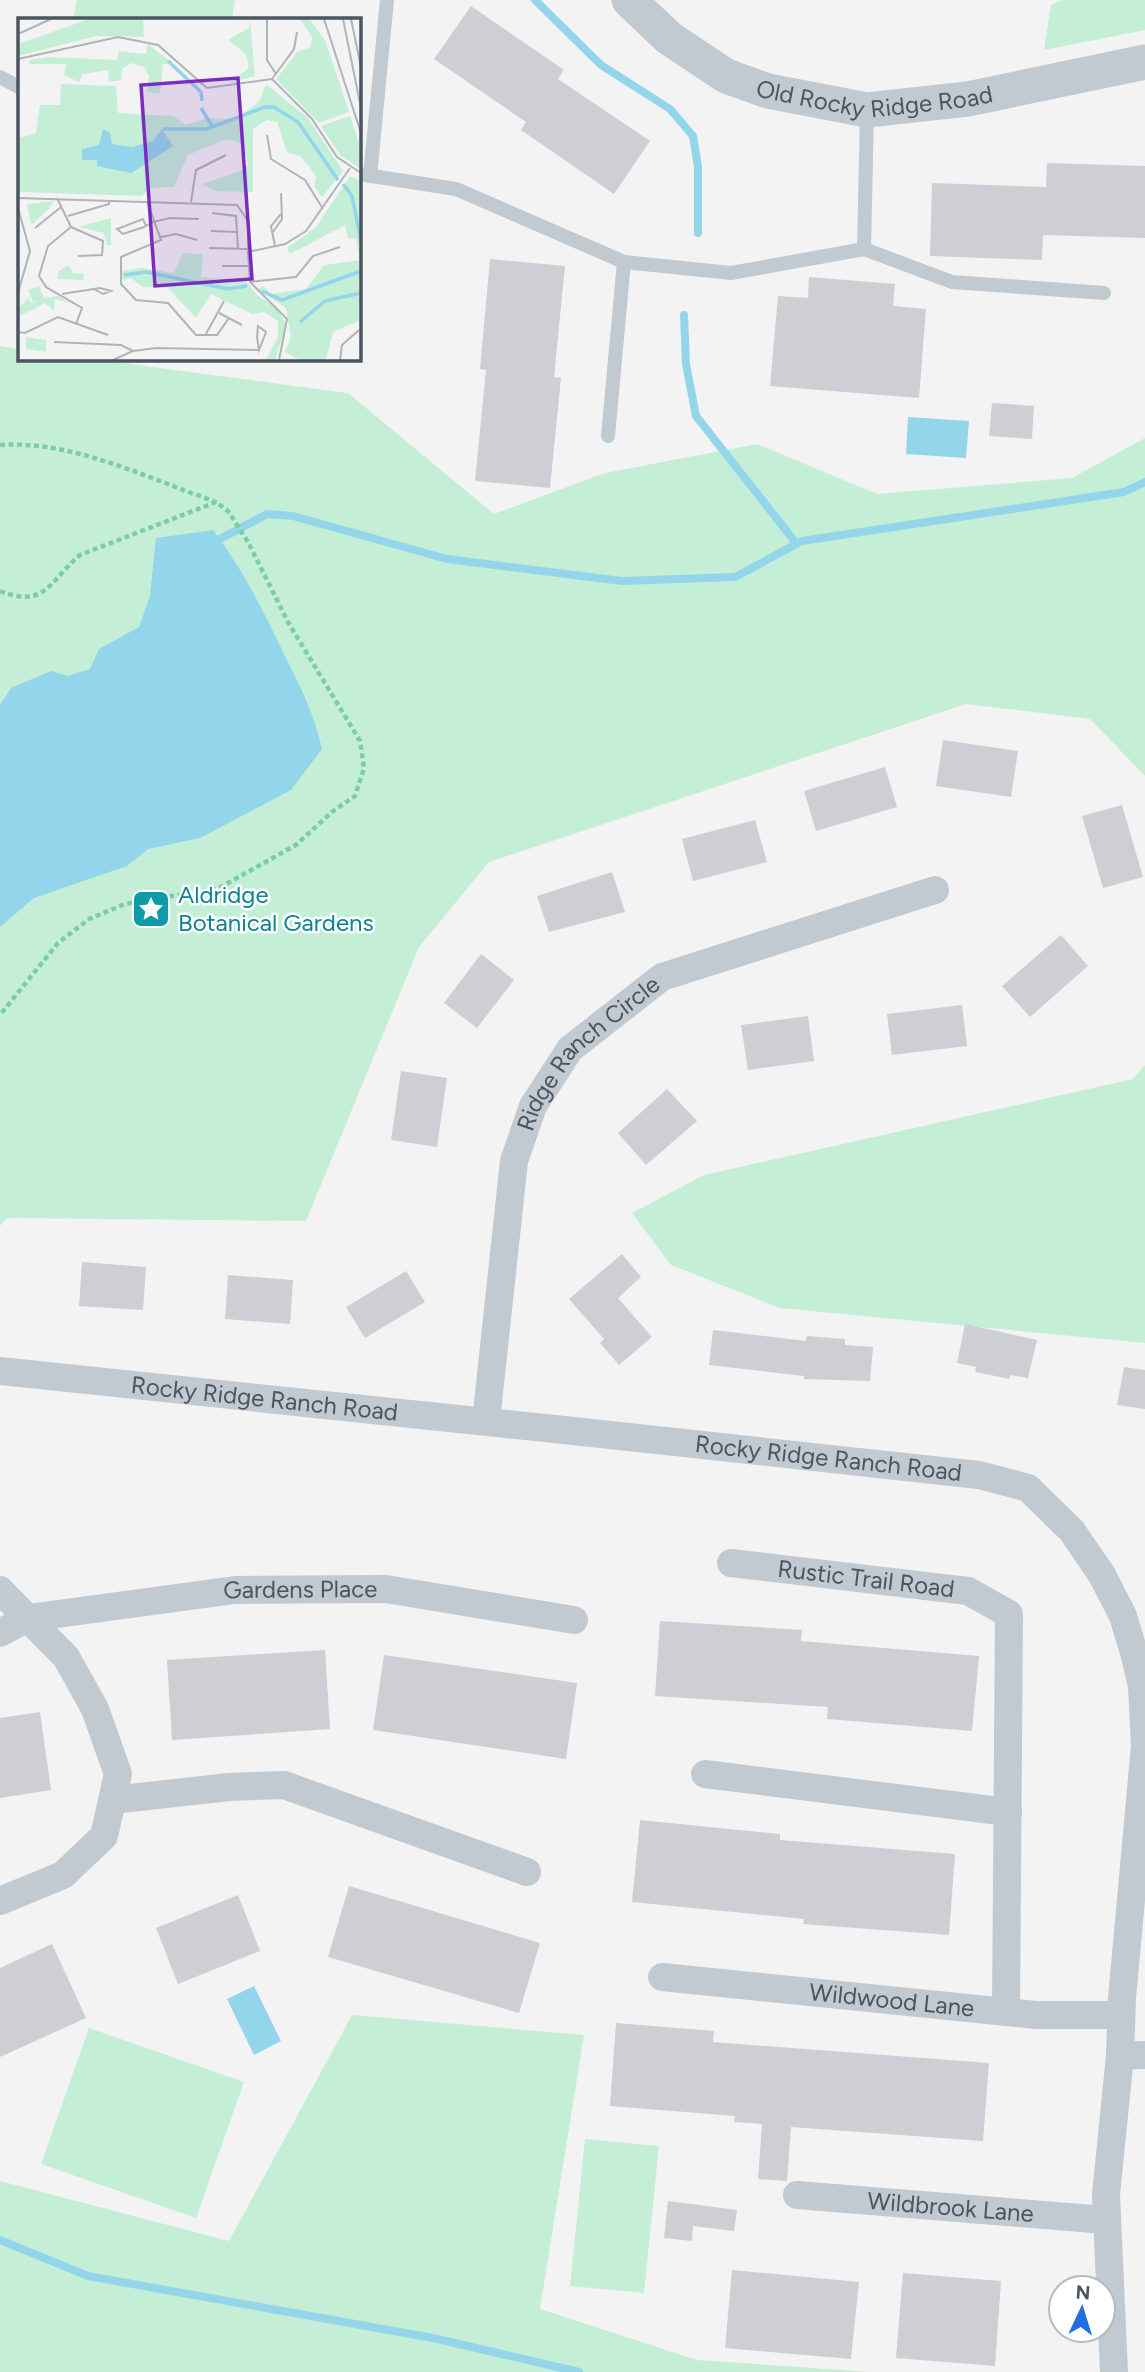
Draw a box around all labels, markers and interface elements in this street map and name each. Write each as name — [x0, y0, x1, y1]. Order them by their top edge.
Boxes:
inset map — [18, 18, 360, 360]
street label: Old Rocky Ridge Road — [752, 73, 995, 124]
place label: Aldridge Botanical Gardens — [178, 880, 374, 937]
place icon: Aldridge Botanical Gardens — [130, 888, 172, 930]
street label: Ridge Ranch Circle — [511, 969, 665, 1134]
street label: Rocky Ridge Ranch Road — [130, 1370, 399, 1427]
street label: Rocky Ridge Ranch Road — [694, 1429, 963, 1487]
street label: Rustic Trail Road — [776, 1554, 956, 1603]
street label: Gardens Place — [222, 1574, 377, 1605]
street label: Wildwood Lane — [808, 1977, 976, 2023]
street label: Wildbrook Lane — [866, 2186, 1035, 2228]
north arrow — [1047, 2274, 1117, 2344]
text: N — [1075, 2281, 1091, 2305]

